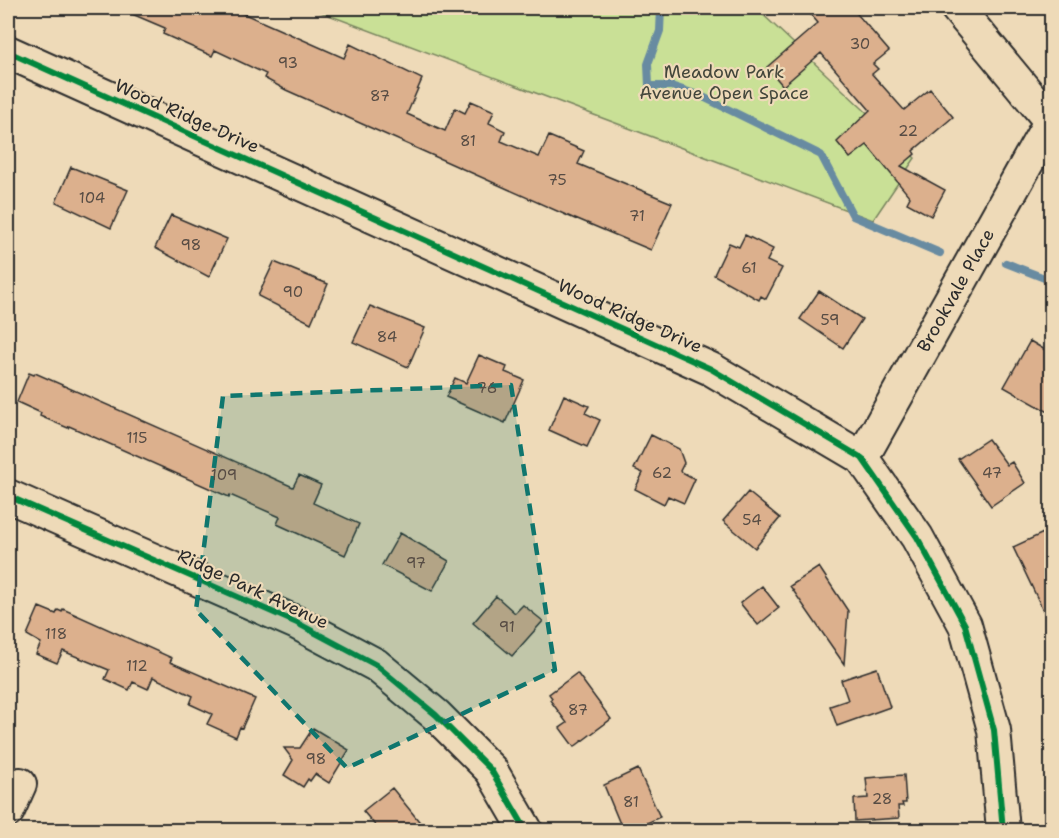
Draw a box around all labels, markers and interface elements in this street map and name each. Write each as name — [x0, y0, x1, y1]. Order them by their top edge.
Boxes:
house number: 30 — [850, 34, 870, 54]
house number: 93 — [278, 53, 298, 73]
park label: Meadow Park Avenue Open Space — [639, 60, 809, 105]
street label: Wood Ridge Drive — [111, 73, 263, 159]
house number: 87 — [370, 86, 390, 106]
house number: 22 — [898, 121, 918, 141]
house number: 81 — [460, 131, 476, 151]
house number: 75 — [547, 170, 567, 190]
house number: 104 — [79, 188, 105, 208]
house number: 71 — [629, 206, 645, 226]
street label: Brookvale Place — [912, 224, 1000, 357]
house number: 98 — [181, 235, 201, 255]
house number: 61 — [741, 258, 757, 278]
street label: Wood Ridge Drive — [554, 273, 706, 359]
house number: 90 — [283, 282, 303, 302]
house number: 59 — [821, 310, 839, 330]
house number: 84 — [377, 327, 397, 347]
house number: 76 — [477, 378, 497, 398]
house number: 115 — [127, 428, 147, 448]
house number: 62 — [652, 463, 672, 483]
house number: 47 — [982, 463, 1002, 483]
house number: 109 — [211, 465, 237, 485]
house number: 54 — [742, 510, 762, 530]
street label: Ridge Park Avenue — [174, 543, 332, 635]
house number: 97 — [406, 553, 426, 573]
house number: 91 — [499, 617, 515, 637]
house number: 118 — [45, 624, 67, 644]
house number: 112 — [126, 656, 148, 676]
house number: 87 — [568, 700, 588, 720]
house number: 98 — [306, 749, 326, 769]
house number: 28 — [872, 789, 892, 809]
house number: 81 — [623, 792, 639, 812]

